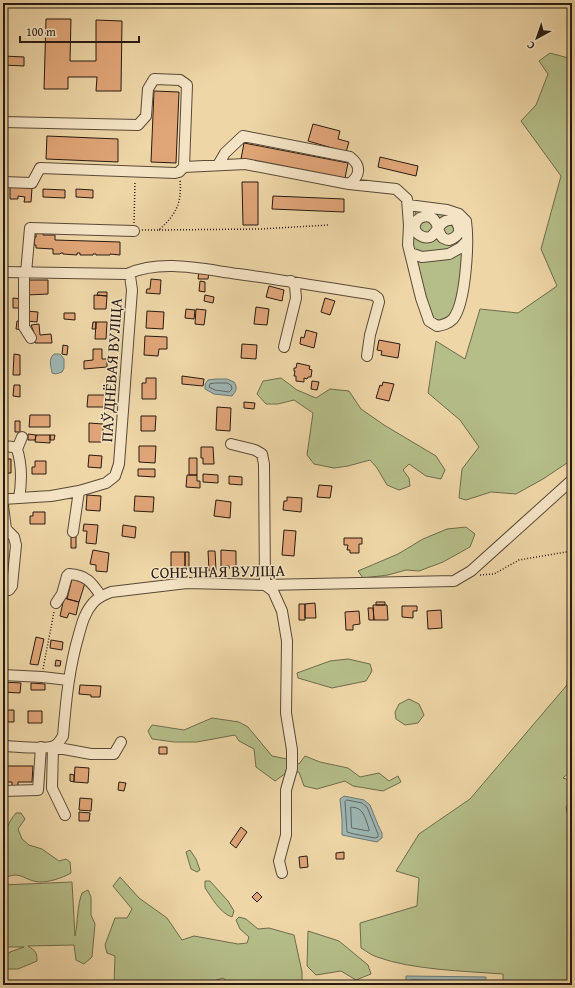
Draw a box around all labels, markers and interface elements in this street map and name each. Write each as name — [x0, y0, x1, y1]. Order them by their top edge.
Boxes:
scale bar — [20, 18, 139, 44]
north arrow — [517, 18, 557, 58]
text: 100 m — [26, 23, 56, 40]
text: С — [523, 38, 538, 54]
street label: ПАЎДНЁВАЯ ВУЛІЦА — [94, 297, 128, 443]
street label: СОНЕЧНАЯ ВУЛІЦА — [151, 558, 286, 584]

